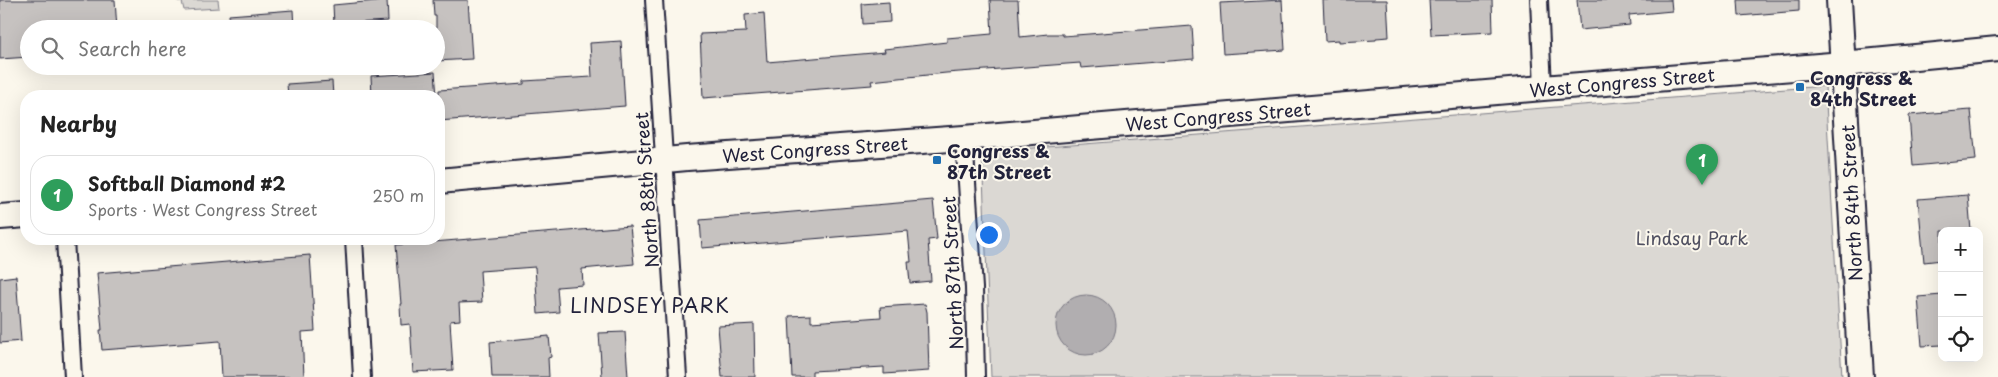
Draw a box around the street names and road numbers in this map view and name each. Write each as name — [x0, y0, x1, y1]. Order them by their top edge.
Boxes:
street label: West Congress Street — [1528, 60, 1716, 104]
street label: West Congress Street — [1124, 94, 1312, 138]
street label: North 88th Street — [627, 111, 665, 269]
street label: North 84th Street — [1833, 124, 1869, 282]
street label: West Congress Street — [721, 129, 909, 169]
street label: North 87th Street — [934, 196, 970, 350]

